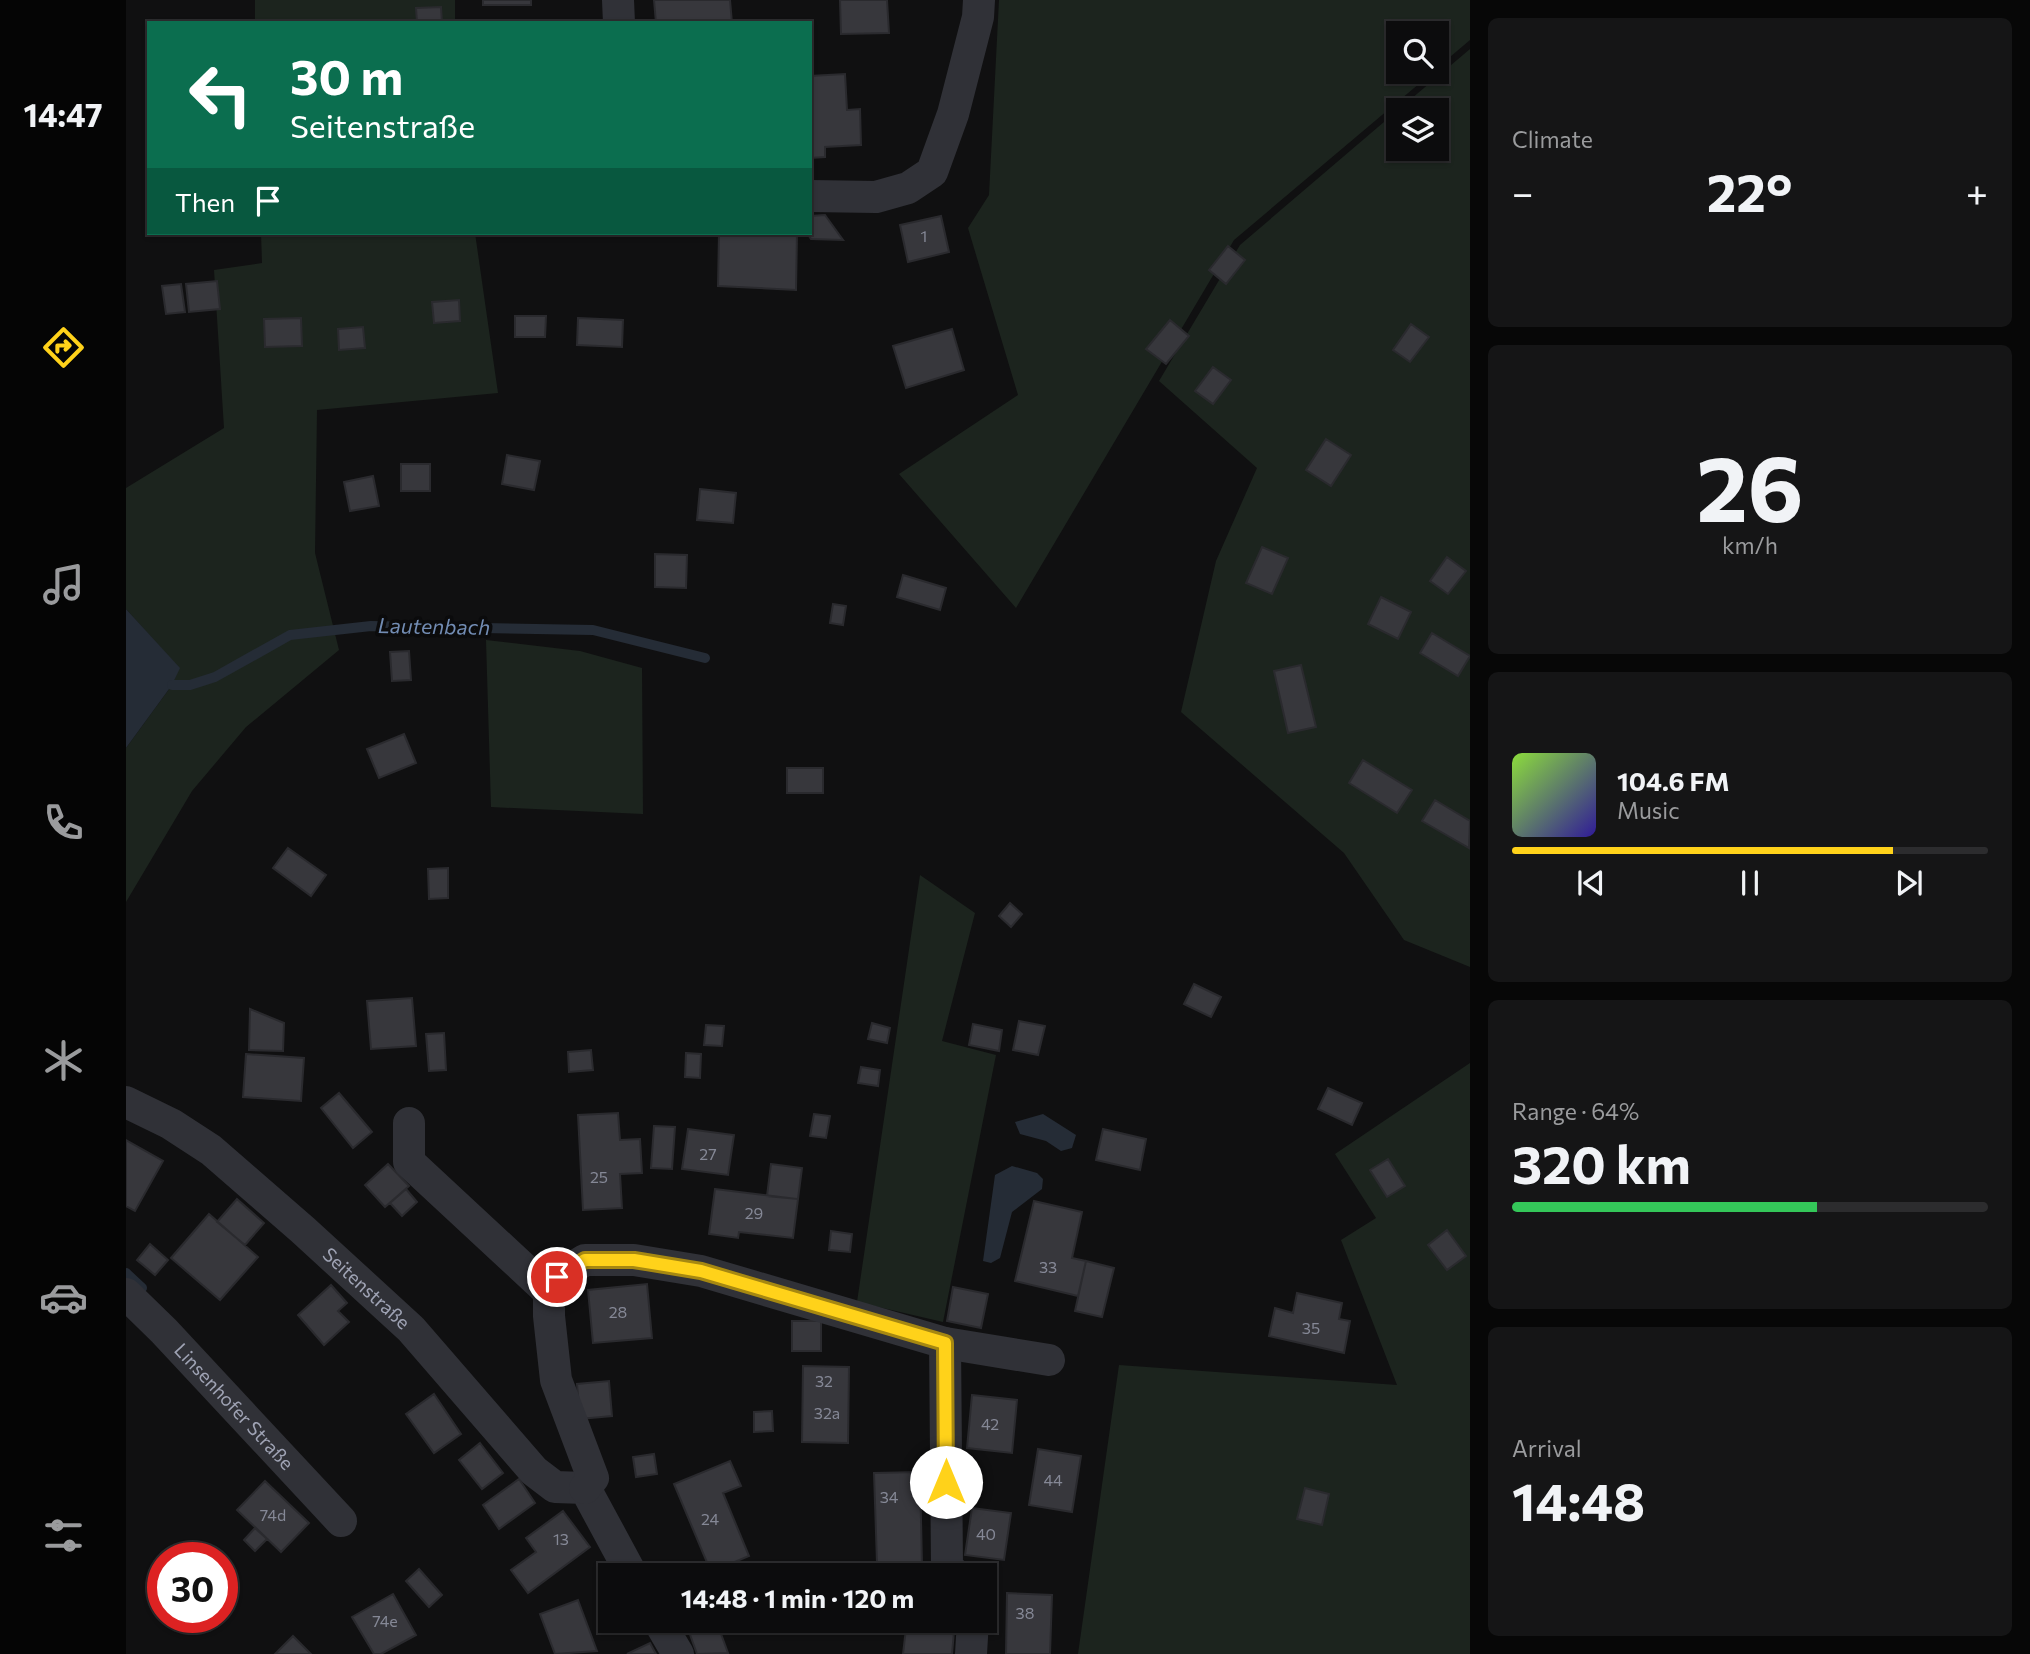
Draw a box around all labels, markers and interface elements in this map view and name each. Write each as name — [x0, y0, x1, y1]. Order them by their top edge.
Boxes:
map controls — [1386, 21, 1449, 161]
button: search — [1386, 21, 1449, 84]
text: 30 m — [290, 45, 403, 105]
icon: left — [175, 49, 266, 140]
text: 14:47 — [23, 94, 103, 134]
button: layers — [1386, 98, 1449, 161]
text: Seitenstraße — [290, 105, 475, 145]
text: Climate — [1512, 125, 1593, 153]
text: 22° — [1707, 159, 1792, 223]
text: − — [1512, 168, 1534, 215]
text: + — [1966, 168, 1988, 215]
icon: arrive — [249, 182, 287, 220]
text: Then — [175, 186, 235, 217]
house number: 1 — [921, 226, 927, 245]
icon: directions — [39, 323, 88, 372]
text: 26 — [1696, 429, 1804, 541]
text: km/h — [1722, 531, 1778, 559]
icon: music — [39, 560, 88, 609]
water label: Lautenbach — [378, 612, 490, 639]
text: 104.6 FM — [1617, 765, 1729, 796]
text: Music — [1617, 796, 1680, 824]
icon: phone — [39, 798, 88, 847]
icon: previous — [1572, 864, 1610, 902]
icon: pause — [1731, 864, 1769, 902]
icon: next — [1890, 864, 1928, 902]
icon: climate — [39, 1036, 88, 1085]
text: Range · 64% — [1512, 1097, 1639, 1125]
text: 320 km — [1512, 1131, 1691, 1195]
house number: 27 — [699, 1144, 717, 1163]
house number: 25 — [590, 1167, 608, 1186]
house number: 29 — [745, 1203, 763, 1222]
street label: Seitenstraße — [319, 1242, 415, 1334]
pin — [527, 1247, 587, 1307]
house number: 33 — [1039, 1257, 1057, 1276]
icon: arrive — [538, 1258, 576, 1296]
icon: car — [39, 1273, 88, 1322]
house number: 28 — [609, 1302, 627, 1321]
house number: 35 — [1302, 1318, 1320, 1337]
street label: Linsenhofer Straße — [170, 1338, 299, 1474]
house number: 32 — [815, 1371, 833, 1390]
house number: 32a — [814, 1403, 840, 1422]
house number: 42 — [981, 1414, 999, 1433]
text: Arrival — [1512, 1434, 1582, 1462]
position arrow — [909, 1445, 983, 1519]
text: 14:48 — [1512, 1468, 1645, 1532]
house number: 44 — [1043, 1470, 1063, 1489]
house number: 34 — [880, 1487, 899, 1506]
house number: 74d — [260, 1505, 286, 1524]
house number: 24 — [701, 1509, 719, 1528]
icon: filters — [39, 1511, 88, 1560]
house number: 40 — [976, 1524, 996, 1543]
house number: 13 — [553, 1529, 569, 1548]
speed limit sign: 30 — [147, 1542, 238, 1633]
text: 14:48 · 1 min · 120 m — [681, 1582, 914, 1613]
house number: 38 — [1016, 1603, 1034, 1622]
house number: 74e — [372, 1611, 398, 1630]

